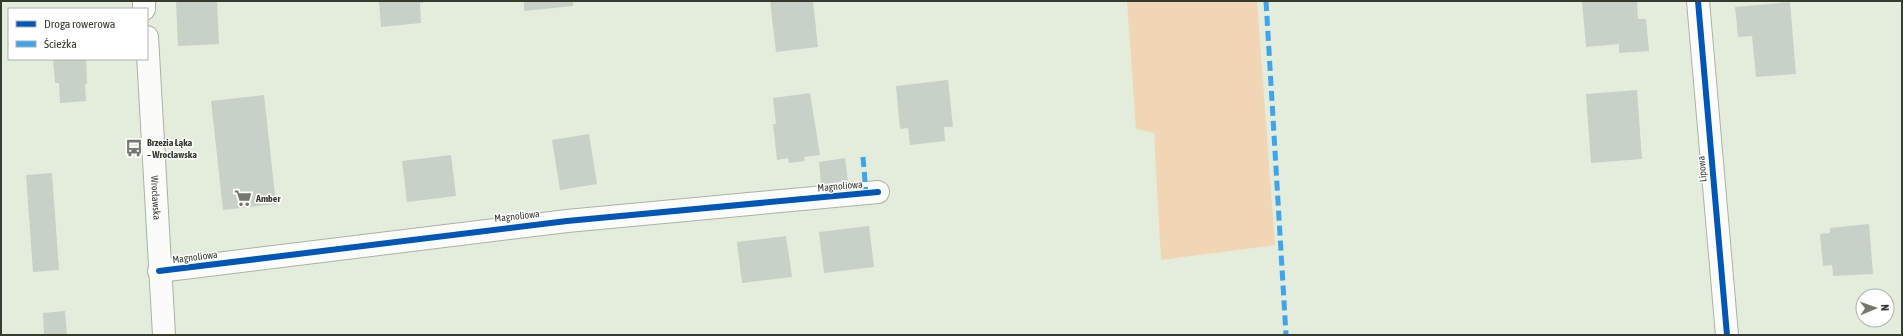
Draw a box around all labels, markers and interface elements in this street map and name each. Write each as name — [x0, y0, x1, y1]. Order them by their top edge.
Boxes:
legend — [8, 8, 148, 60]
text: Droga rowerowa — [44, 17, 115, 31]
text: Ścieżka — [44, 37, 77, 51]
place label: Brzezia Łąka – Wrocławska — [147, 137, 197, 160]
bus stop icon: Brzezia Łąka – Wrocławska — [124, 138, 144, 158]
street label: Lipowa — [1695, 155, 1709, 182]
street label: Wrocławska — [149, 175, 163, 221]
street label: Magnoliowa — [817, 179, 863, 193]
supermarket icon: Amber — [233, 188, 253, 208]
place label: Amber — [255, 193, 281, 204]
street label: Magnoliowa — [494, 208, 540, 224]
street label: Magnoliowa — [172, 249, 218, 265]
north arrow — [1855, 288, 1895, 328]
text: N — [1879, 304, 1891, 311]

